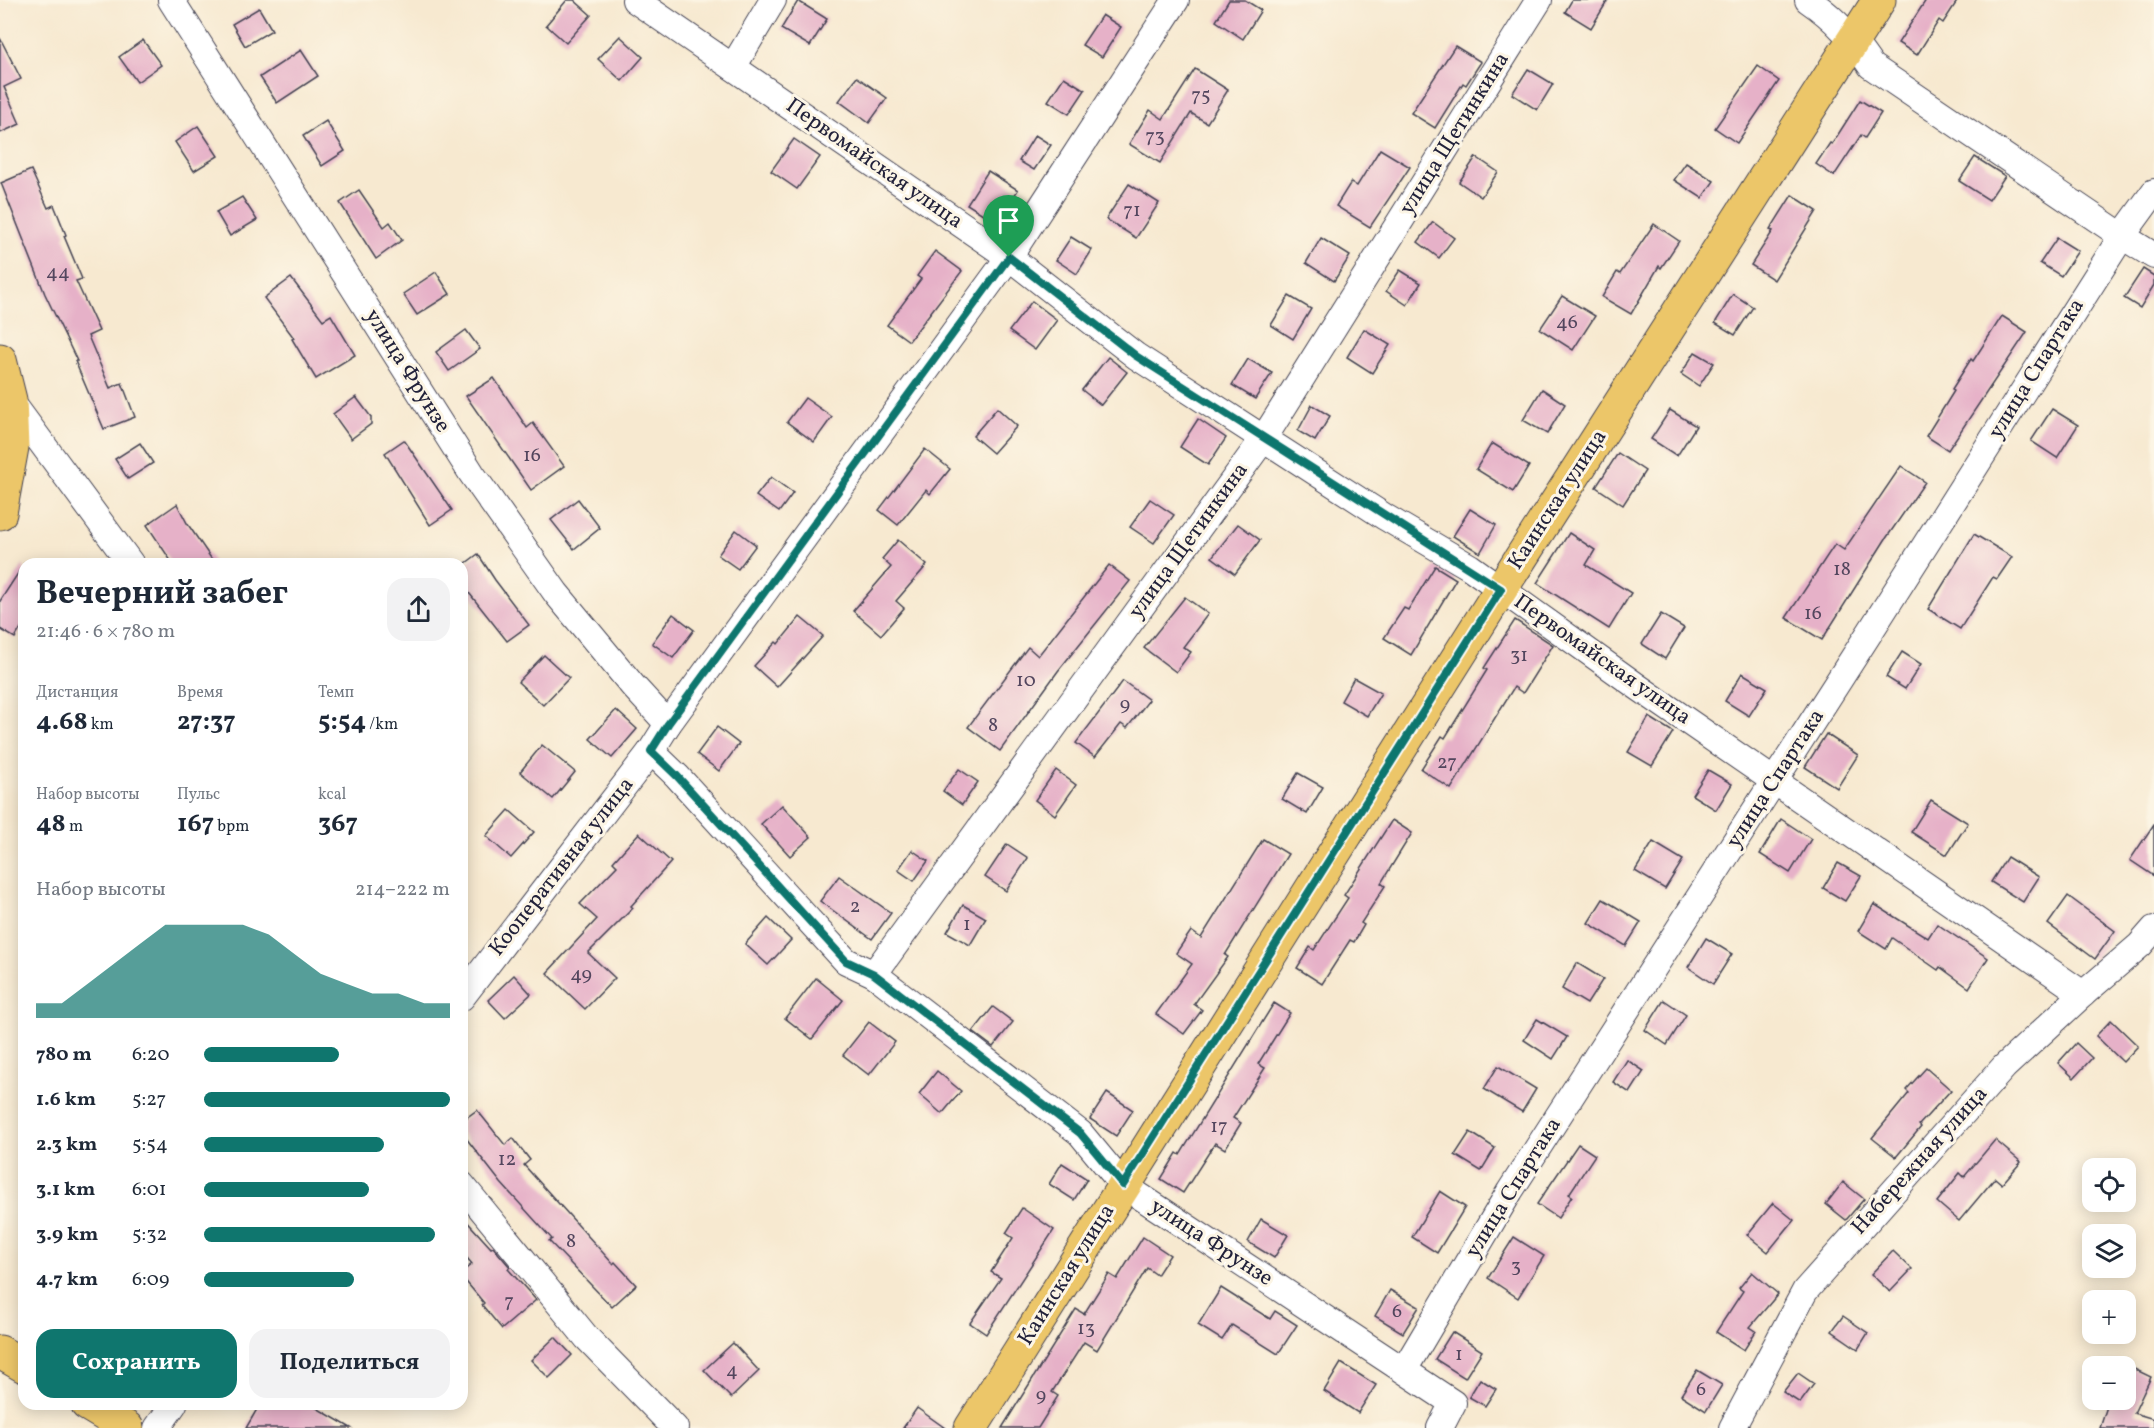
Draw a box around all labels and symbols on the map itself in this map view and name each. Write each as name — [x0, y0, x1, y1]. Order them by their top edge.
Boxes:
street label: улица Щетинкина — [1392, 47, 1518, 221]
house number: 75 — [1191, 82, 1211, 110]
street label: Первомайская улица — [779, 91, 969, 237]
house number: 73 — [1145, 123, 1165, 151]
pin — [983, 195, 1034, 257]
house number: 71 — [1123, 197, 1141, 225]
house number: 44 — [46, 259, 70, 287]
street label: улица Спартака — [1981, 293, 2093, 445]
street label: улица Фрунзе — [356, 303, 458, 439]
house number: 46 — [1556, 309, 1578, 337]
street label: Каинская улица — [1501, 424, 1615, 576]
house number: 16 — [523, 442, 541, 470]
street label: улица Щетинкина — [1122, 456, 1256, 626]
house number: 18 — [1833, 556, 1851, 584]
street label: Первомайская улица — [1507, 587, 1697, 733]
house number: 16 — [1804, 600, 1822, 628]
house number: 31 — [1510, 642, 1528, 670]
house number: 10 — [1016, 667, 1036, 695]
house number: 9 — [1120, 691, 1130, 719]
street label: улица Спартака — [1719, 703, 1833, 855]
house number: 8 — [988, 712, 998, 740]
house number: 27 — [1437, 749, 1457, 777]
street label: Кооперативная улица — [482, 771, 642, 963]
house number: 2 — [850, 893, 860, 921]
house number: 1 — [963, 911, 971, 939]
house number: 49 — [570, 961, 592, 989]
street label: Набережная улица — [1845, 1080, 1995, 1242]
street label: улица Спартака — [1458, 1112, 1570, 1264]
house number: 17 — [1210, 1113, 1228, 1141]
house number: 12 — [498, 1146, 516, 1174]
street label: улица Фрунзе — [1143, 1192, 1279, 1294]
street label: Каинская улица — [1011, 1198, 1123, 1352]
house number: 8 — [566, 1228, 576, 1256]
house number: 3 — [1511, 1253, 1521, 1281]
house number: 7 — [504, 1288, 514, 1316]
house number: 6 — [1392, 1298, 1402, 1326]
house number: 13 — [1077, 1315, 1095, 1343]
house number: 1 — [1455, 1341, 1463, 1369]
house number: 4 — [726, 1357, 738, 1385]
house number: 6 — [1696, 1376, 1706, 1404]
house number: 9 — [1036, 1382, 1046, 1410]

